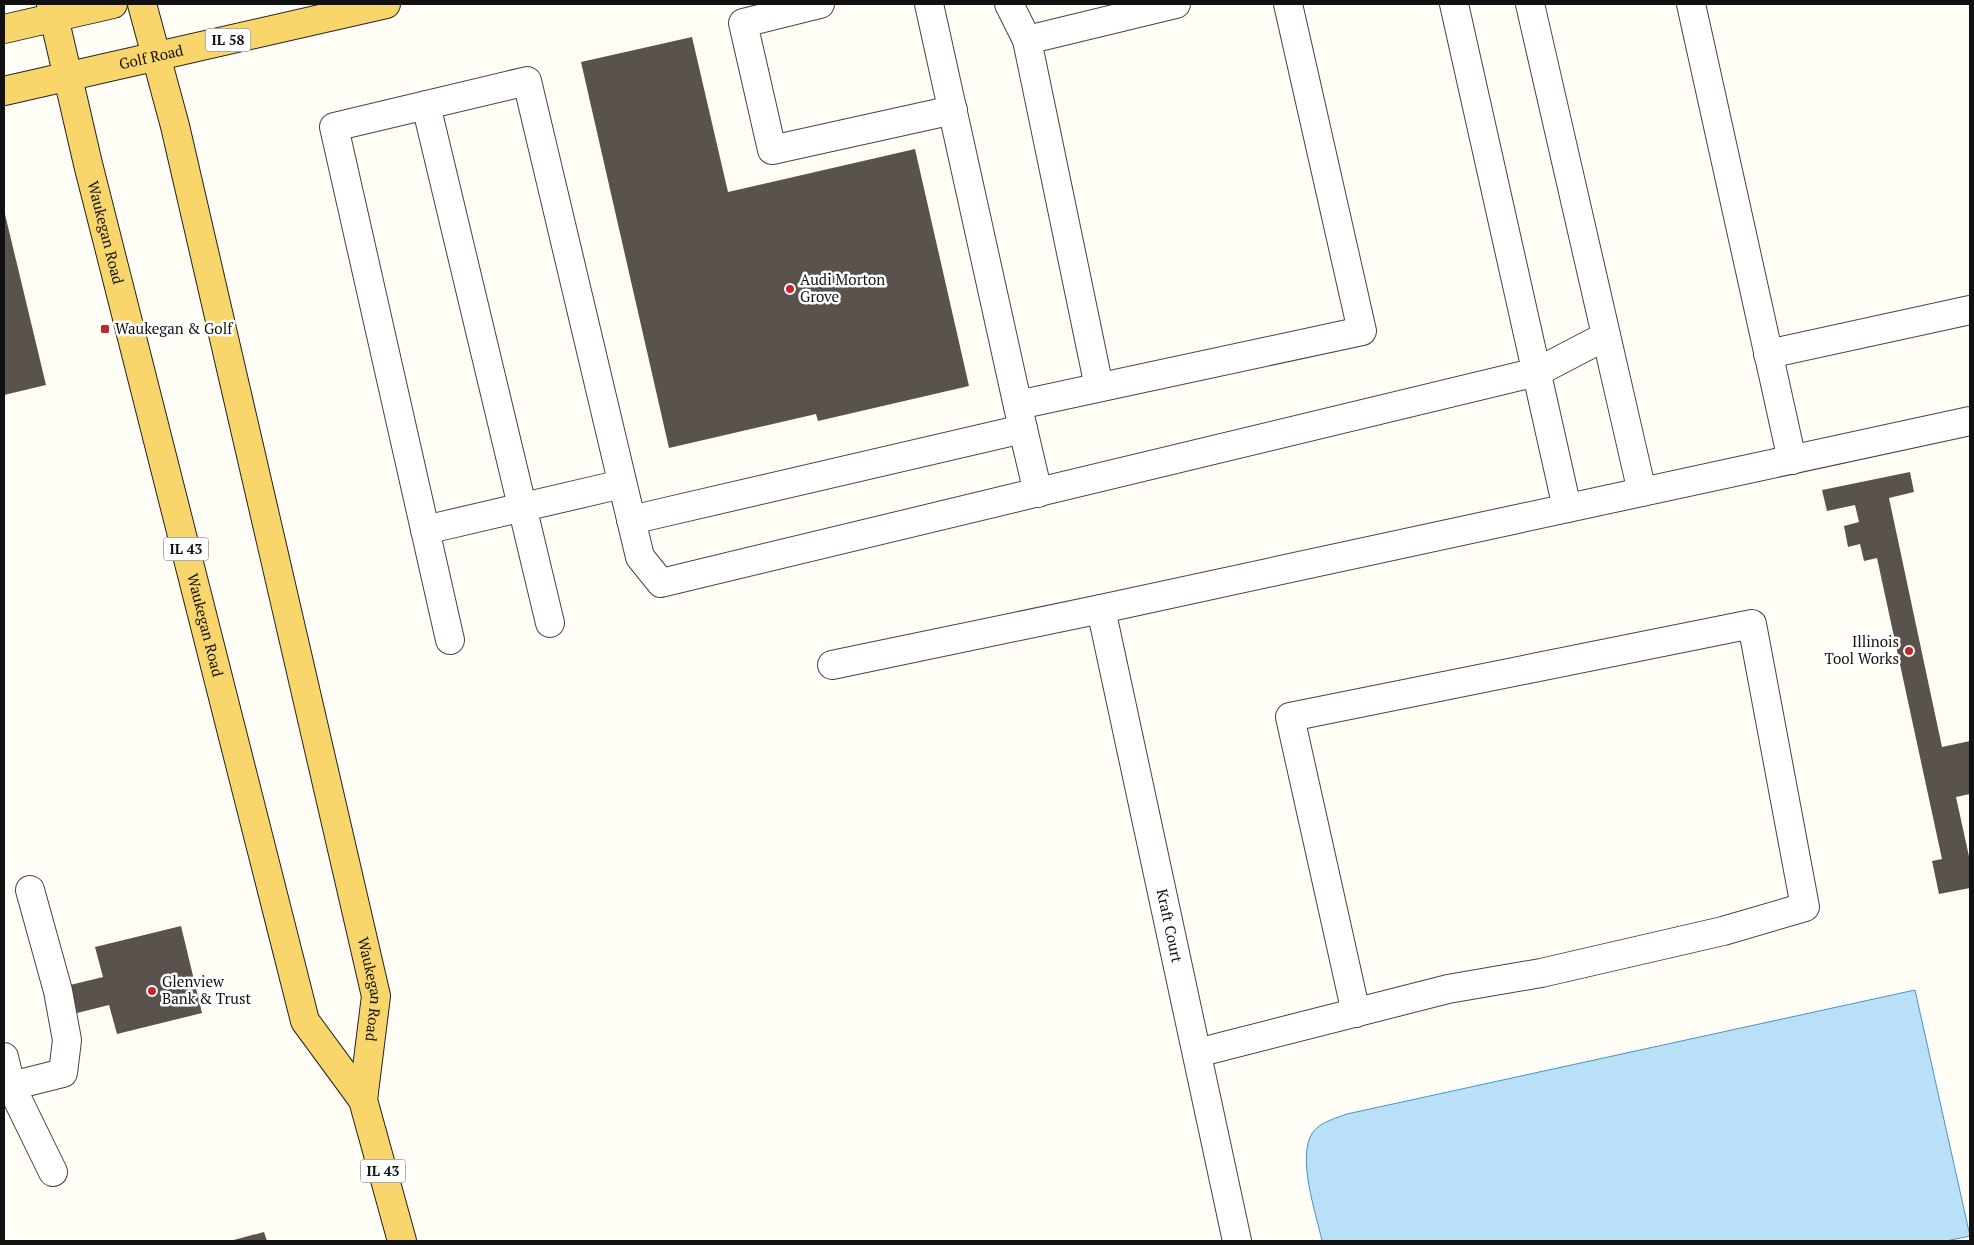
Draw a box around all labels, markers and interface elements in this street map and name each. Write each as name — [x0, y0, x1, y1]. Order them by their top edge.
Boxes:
road number: IL 58 — [206, 28, 250, 52]
street label: Golf Road — [117, 39, 185, 74]
street label: Waukegan Road — [84, 179, 129, 286]
place label: Audi Morton Grove — [800, 269, 885, 306]
marker: Audi Morton Grove — [784, 283, 796, 295]
place label: Waukegan & Golf — [115, 318, 233, 338]
marker: Waukegan & Golf — [99, 323, 111, 335]
road number: IL 43 — [164, 538, 208, 560]
street label: Waukegan Road — [183, 571, 228, 679]
place label: Illinois Tool Works — [1825, 631, 1899, 668]
marker: Illinois Tool Works — [1903, 645, 1915, 657]
street label: Kraft Court — [1152, 887, 1188, 965]
street label: Waukegan Road — [354, 935, 387, 1043]
place label: Glenview Bank & Trust — [162, 971, 251, 1008]
marker: Glenview Bank & Trust — [146, 985, 158, 997]
road number: IL 43 — [360, 1160, 406, 1182]

